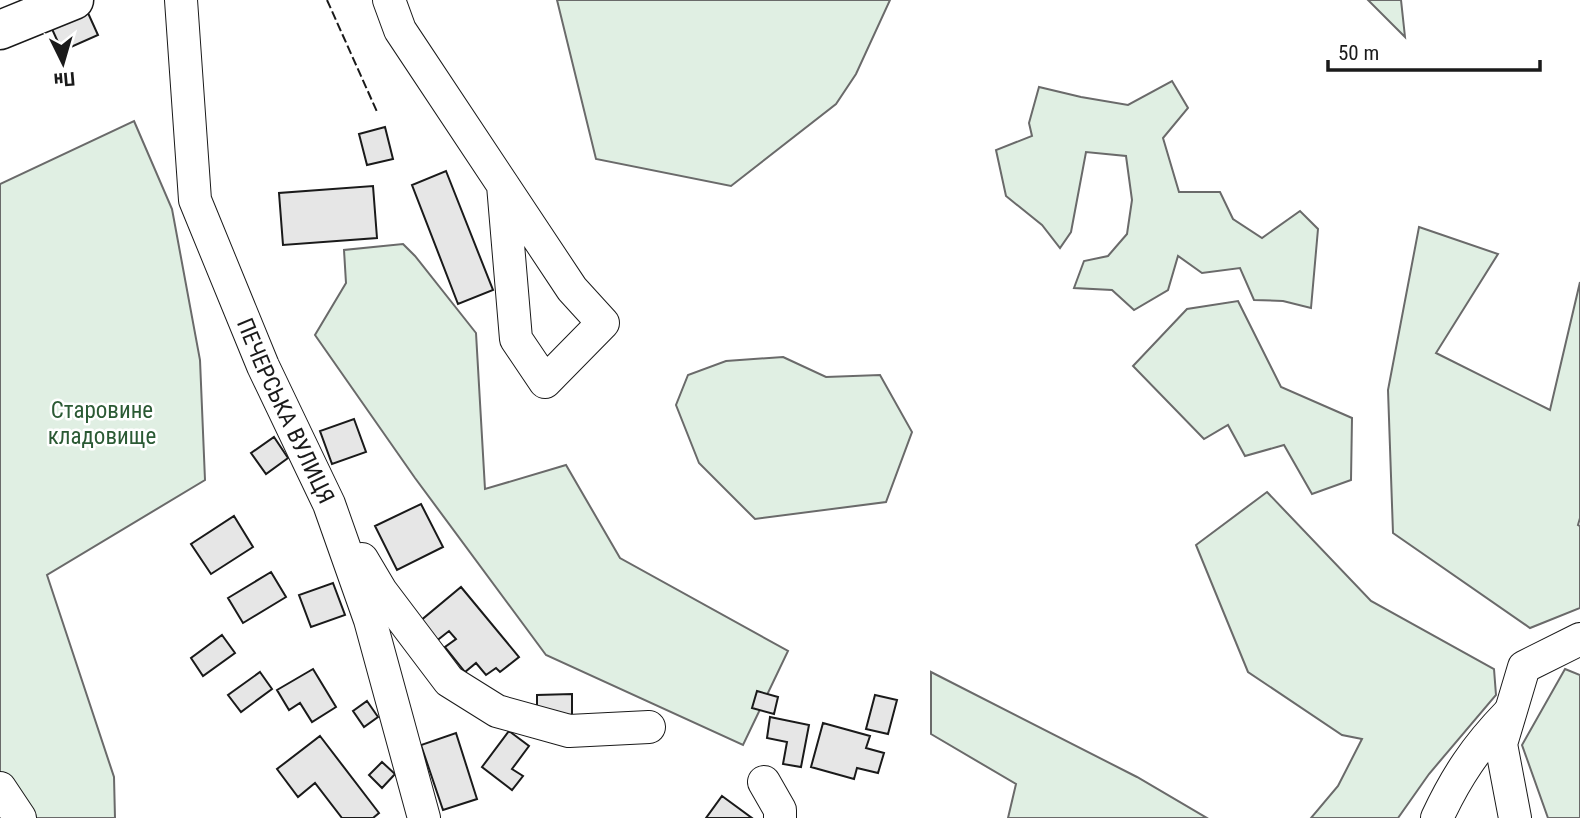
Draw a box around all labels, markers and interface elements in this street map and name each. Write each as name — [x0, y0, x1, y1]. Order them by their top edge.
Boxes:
north arrow — [28, 28, 98, 98]
scale bar — [1328, 28, 1540, 72]
text: 50 m — [1338, 41, 1379, 65]
text: Пн — [53, 67, 76, 92]
street label: ПЕЧЕРСЬКА ВУЛИЦЯ — [231, 314, 340, 508]
park label: Старовине кладовище — [48, 397, 156, 450]

